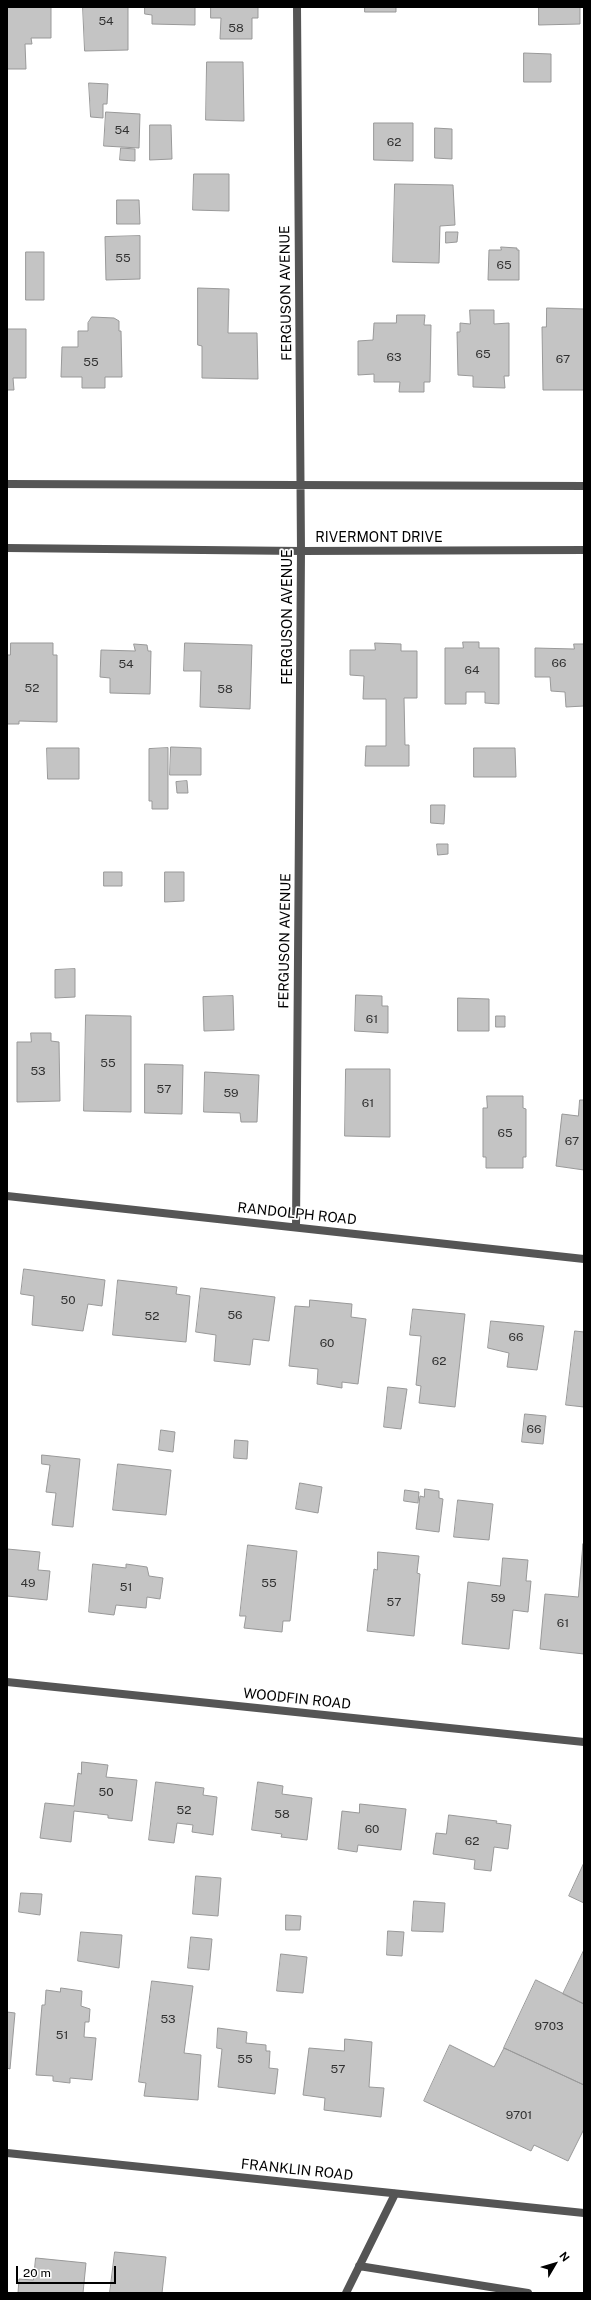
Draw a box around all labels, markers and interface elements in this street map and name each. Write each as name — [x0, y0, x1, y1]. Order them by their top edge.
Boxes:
house number: 54 — [98, 14, 114, 28]
house number: 58 — [228, 21, 244, 35]
house number: 54 — [114, 123, 130, 137]
house number: 62 — [387, 135, 401, 149]
street label: FERGUSON AVENUE — [276, 225, 296, 361]
house number: 55 — [115, 251, 131, 265]
house number: 65 — [496, 258, 512, 272]
house number: 65 — [475, 347, 491, 361]
house number: 63 — [387, 350, 401, 364]
house number: 67 — [556, 352, 570, 366]
house number: 55 — [83, 355, 99, 369]
street label: RIVERMONT DRIVE — [315, 530, 443, 546]
street label: FERGUSON AVENUE — [280, 549, 296, 685]
house number: 66 — [552, 656, 566, 670]
house number: 54 — [118, 657, 134, 671]
house number: 64 — [465, 663, 479, 677]
house number: 52 — [25, 681, 39, 695]
house number: 58 — [217, 682, 233, 696]
street label: FERGUSON AVENUE — [275, 873, 295, 1009]
house number: 61 — [366, 1012, 378, 1026]
house number: 55 — [100, 1056, 116, 1070]
house number: 53 — [30, 1064, 46, 1078]
house number: 57 — [157, 1082, 171, 1096]
house number: 59 — [223, 1086, 239, 1100]
house number: 61 — [362, 1096, 374, 1110]
house number: 65 — [497, 1126, 513, 1140]
house number: 67 — [565, 1134, 579, 1148]
street label: RANDOLPH ROAD — [237, 1199, 357, 1229]
house number: 50 — [60, 1293, 76, 1307]
house number: 56 — [227, 1308, 243, 1322]
house number: 52 — [145, 1309, 159, 1323]
house number: 66 — [509, 1330, 523, 1344]
house number: 60 — [320, 1336, 334, 1350]
house number: 62 — [432, 1354, 446, 1368]
house number: 66 — [527, 1422, 541, 1436]
house number: 49 — [20, 1576, 36, 1590]
house number: 55 — [261, 1576, 277, 1590]
house number: 51 — [120, 1580, 132, 1594]
house number: 59 — [490, 1591, 506, 1605]
house number: 57 — [387, 1595, 401, 1609]
house number: 61 — [557, 1616, 569, 1630]
street label: WOODFIN ROAD — [242, 1685, 352, 1713]
house number: 50 — [98, 1785, 114, 1799]
house number: 52 — [177, 1803, 191, 1817]
house number: 58 — [274, 1807, 290, 1821]
house number: 60 — [365, 1822, 379, 1836]
house number: 62 — [465, 1834, 479, 1848]
house number: 53 — [160, 2012, 176, 2026]
house number: 9703 — [534, 2019, 564, 2033]
house number: 51 — [56, 2028, 68, 2042]
house number: 55 — [237, 2052, 253, 2066]
house number: 57 — [331, 2062, 345, 2076]
house number: 9701 — [506, 2108, 532, 2122]
street label: FRANKLIN ROAD — [240, 2156, 354, 2184]
north arrow — [535, 2244, 575, 2284]
text: N — [557, 2250, 572, 2264]
scale bar — [18, 2258, 118, 2284]
text: 20 m — [23, 2266, 51, 2280]

